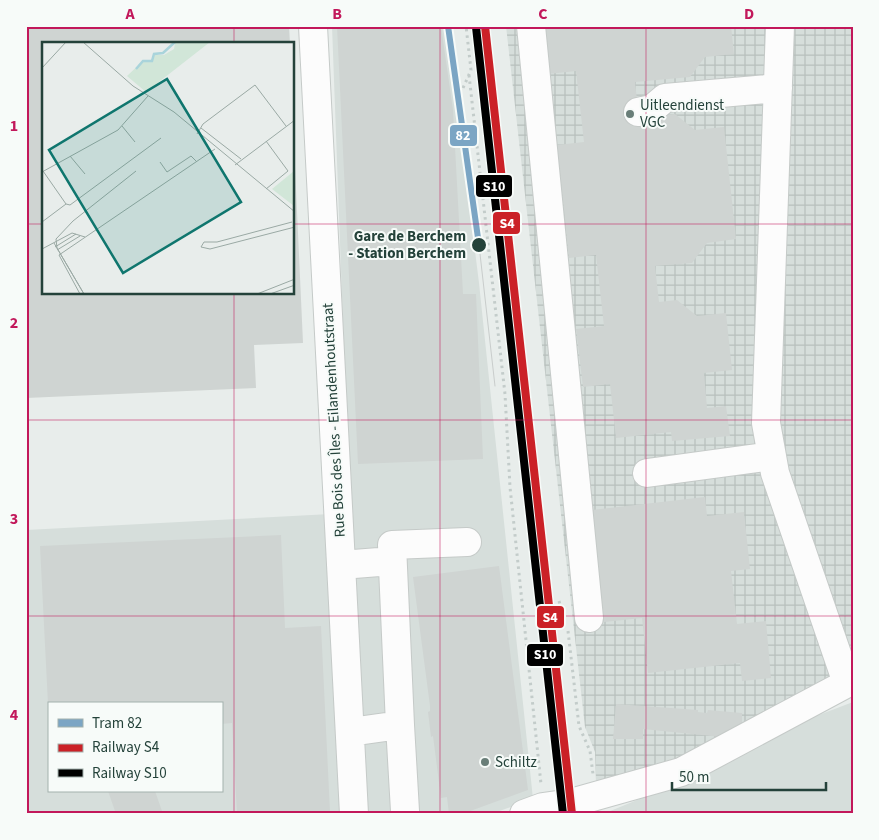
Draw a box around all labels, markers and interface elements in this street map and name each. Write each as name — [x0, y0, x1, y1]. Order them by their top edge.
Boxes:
text: A — [124, 3, 135, 25]
text: B — [332, 3, 342, 25]
text: C — [538, 3, 548, 25]
text: D — [744, 3, 754, 25]
inset map — [42, 42, 295, 295]
place label: Uitleendienst VGC — [640, 95, 724, 133]
marker: Uitleendienst VGC — [624, 108, 636, 120]
text: 1 — [10, 115, 18, 137]
line badge: 82 — [449, 124, 478, 147]
text: 82 — [456, 126, 470, 146]
line badge: S10 — [475, 174, 513, 198]
text: S10 — [483, 177, 505, 197]
line badge: S4 — [492, 211, 521, 235]
text: S4 — [499, 214, 515, 234]
place label: Gare de Berchem - Station Berchem — [348, 226, 466, 264]
marker: Gare de Berchem - Station Berchem — [470, 236, 488, 254]
street label: Rue Bois des Îles - Eilandenhoutstraat — [317, 302, 351, 538]
text: 2 — [10, 312, 18, 334]
text: 3 — [10, 508, 18, 530]
line badge: S4 — [536, 605, 565, 629]
text: S4 — [542, 608, 558, 628]
line badge: S10 — [526, 643, 564, 667]
text: S10 — [534, 645, 556, 665]
legend — [48, 702, 222, 792]
text: 4 — [10, 704, 19, 726]
text: Tram 82 — [92, 713, 142, 734]
text: Railway S4 — [92, 737, 160, 758]
place label: Schiltz — [495, 752, 537, 773]
marker: Schiltz — [479, 756, 491, 768]
scale bar — [672, 760, 825, 792]
text: Railway S10 — [92, 763, 167, 784]
text: 50 m — [679, 767, 709, 788]

